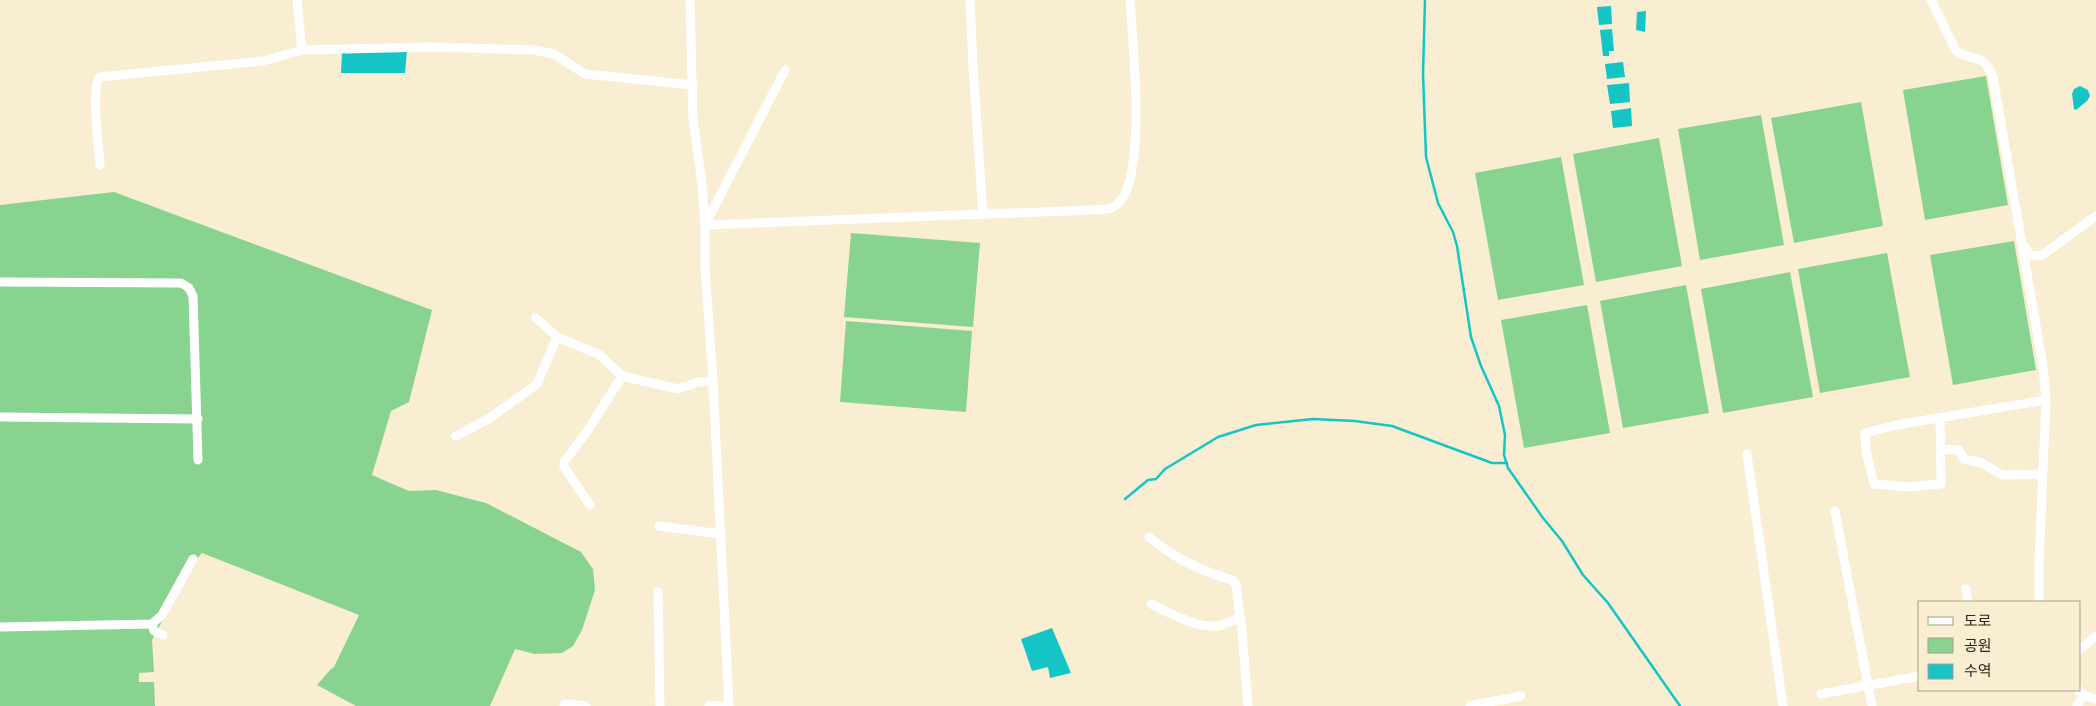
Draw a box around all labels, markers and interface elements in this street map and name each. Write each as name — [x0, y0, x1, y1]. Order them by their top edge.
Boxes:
legend — [1918, 601, 2081, 691]
text: 도로 — [1964, 611, 1992, 629]
text: 공원 — [1964, 636, 1992, 654]
text: 수역 — [1964, 661, 1992, 679]

